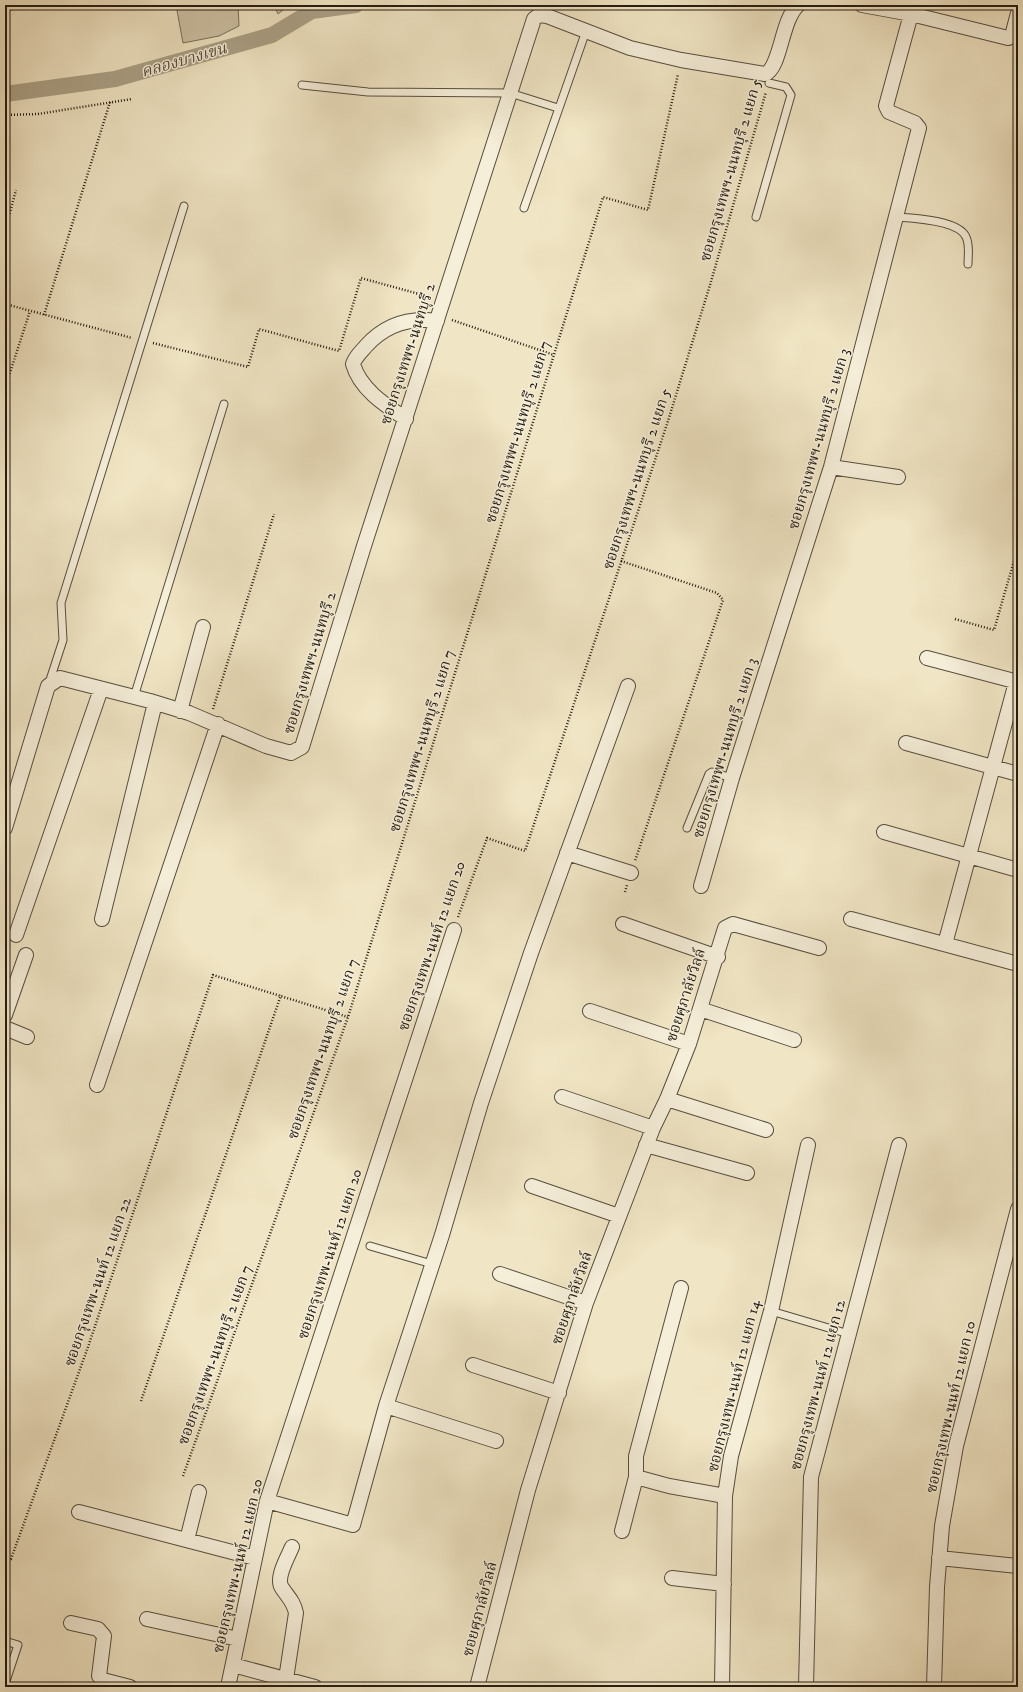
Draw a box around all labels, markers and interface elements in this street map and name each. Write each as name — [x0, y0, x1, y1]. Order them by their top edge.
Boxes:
water label: คลองบางเขน — [139, 38, 229, 82]
street label: ซอยกรุงเทพฯ-นนทบุรี 2 แยก 5 — [696, 76, 767, 264]
street label: ซอยกรุงเทพฯ-นนทบุรี 2 — [376, 280, 441, 427]
street label: ซอยกรุงเทพฯ-นนทบุรี 2 แยก 7 — [481, 338, 556, 526]
street label: ซอยกรุงเทพฯ-นนทบุรี 2 แยก 3 — [784, 346, 855, 532]
street label: ซอยกรุงเทพฯ-นนทบุรี 2 แยก 5 — [599, 386, 676, 572]
street label: ซอยกรุงเทพฯ-นนทบุรี 2 — [279, 589, 342, 737]
street label: ซอยกรุงเทพฯ-นนทบุรี 2 แยก 7 — [385, 647, 460, 835]
street label: ซอยกรุงเทพฯ-นนทบุรี 2 แยก 3 — [689, 656, 762, 841]
street label: ซอยกรุงเทพ-นนท์ 12 แยก 20 — [393, 858, 471, 1034]
street label: ซอยศุภาลัยวิลล์ — [661, 945, 711, 1045]
street label: ซอยกรุงเทพฯ-นนทบุรี 2 แยก 7 — [283, 956, 364, 1142]
street label: ซอยกรุงเทพ-นนท์ 12 แยก 20 — [292, 1166, 368, 1342]
street label: ซอยกรุงเทพ-นนท์ 12 แยก 22 — [59, 1194, 137, 1369]
street label: ซอยศุภาลัยวิลล์ — [546, 1249, 598, 1347]
street label: ซอยกรุงเทพฯ-นนทบุรี 2 แยก 7 — [174, 1263, 257, 1448]
street label: ซอยกรุงเทพ-นนท์ 12 แยก 14 — [702, 1297, 766, 1474]
street label: ซอยกรุงเทพ-นนท์ 12 แยก 12 — [785, 1297, 851, 1472]
street label: ซอยกรุงเทพ-นนท์ 12 แยก 10 — [921, 1319, 981, 1495]
street label: ซอยกรุงเทพ-นนท์ 12 แยก 20 — [208, 1477, 268, 1655]
street label: ซอยศุภาลัยวิลล์ — [457, 1559, 503, 1659]

